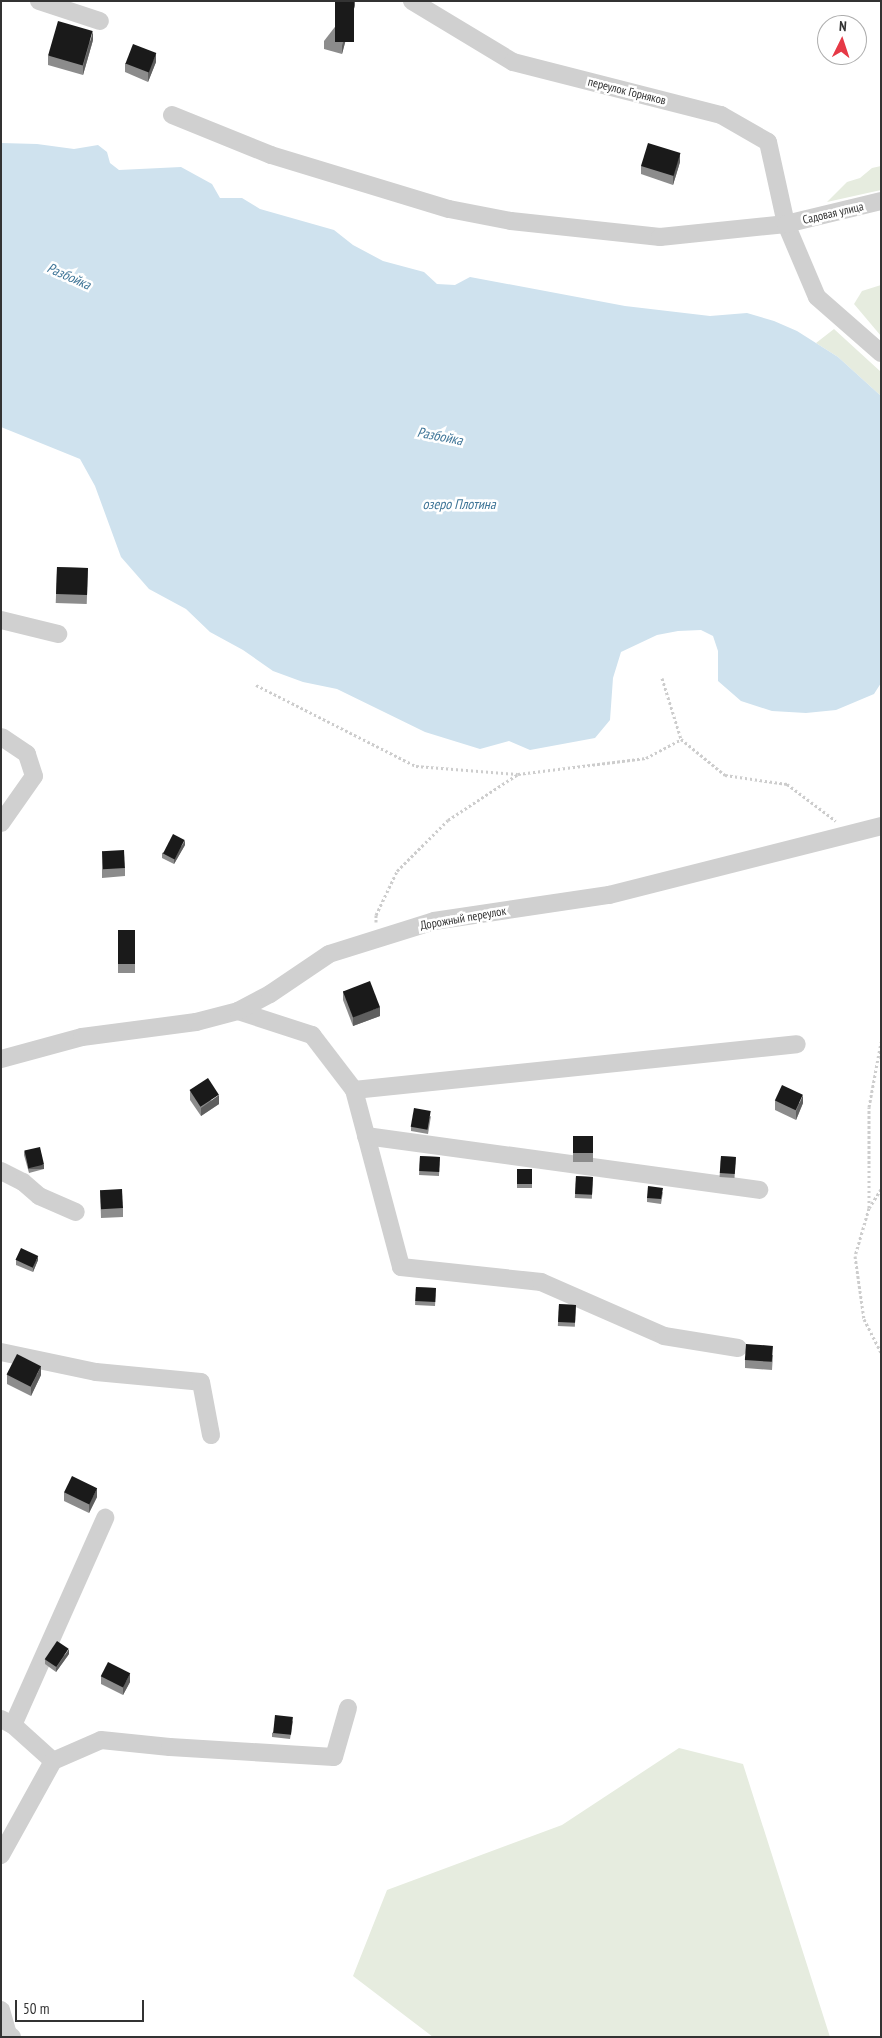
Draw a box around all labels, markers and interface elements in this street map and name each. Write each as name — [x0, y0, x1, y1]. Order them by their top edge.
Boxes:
north arrow — [817, 15, 867, 65]
text: N — [839, 17, 847, 35]
street label: переулок Горняков — [587, 74, 667, 108]
street label: Садовая улица — [801, 199, 865, 227]
water label: Разбойка — [45, 259, 93, 293]
water label: Разбойка — [416, 423, 464, 449]
water label: озеро Плотина — [422, 496, 496, 512]
street label: Дорожный переулок — [419, 903, 507, 933]
scale bar — [18, 1990, 146, 2022]
text: 50 m — [23, 1999, 49, 2018]

